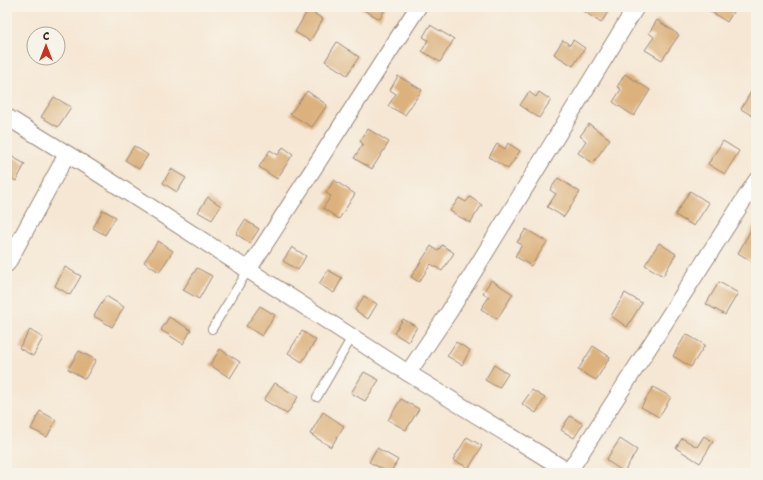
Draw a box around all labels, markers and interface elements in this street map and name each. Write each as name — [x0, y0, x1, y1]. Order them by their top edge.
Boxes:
north arrow — [26, 26, 66, 66]
text: С — [43, 29, 50, 44]

